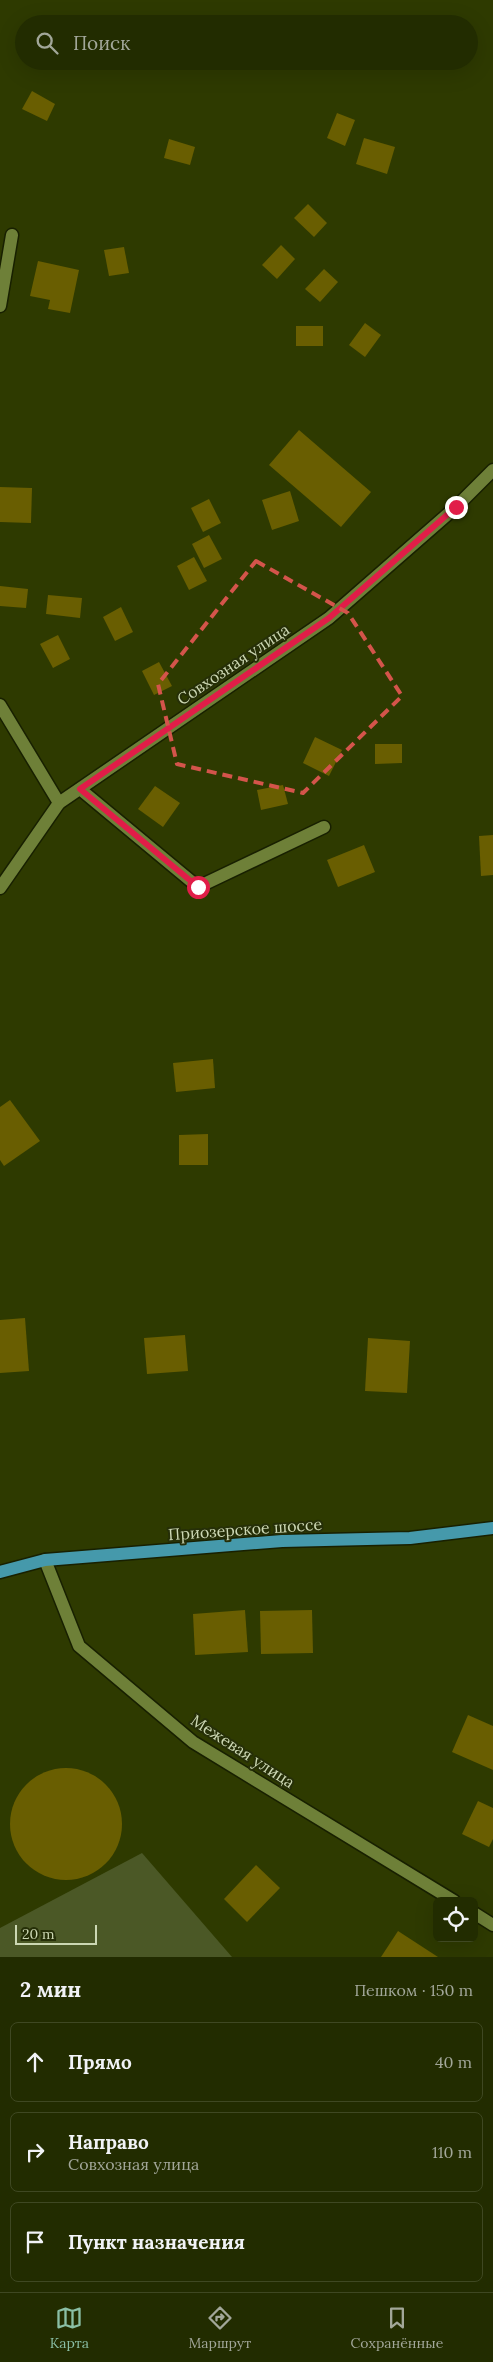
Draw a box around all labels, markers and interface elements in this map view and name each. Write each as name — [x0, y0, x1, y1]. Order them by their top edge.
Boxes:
search box — [15, 15, 478, 70]
icon: search — [33, 29, 61, 57]
text: Поиск — [73, 31, 130, 55]
route end — [445, 496, 468, 519]
street label: Совхозная улица — [173, 619, 293, 709]
route start — [187, 876, 210, 899]
street label: Приозерское шоссе — [167, 1514, 323, 1544]
street label: Межевая улица — [187, 1710, 299, 1792]
map controls — [433, 1897, 478, 1942]
button: locate — [433, 1897, 478, 1942]
scale bar — [15, 1922, 98, 1945]
text: 20 m — [22, 1925, 54, 1943]
text: 2 мин — [20, 1976, 81, 2003]
text: Пешком · 150 m — [354, 1980, 473, 2000]
icon: ahead — [21, 2048, 49, 2076]
text: Прямо — [68, 2050, 132, 2074]
text: 40 m — [435, 2052, 472, 2072]
text: Направо — [68, 2130, 149, 2154]
icon: right — [21, 2138, 49, 2166]
text: 110 m — [432, 2142, 472, 2162]
text: Совхозная улица — [68, 2154, 199, 2174]
icon: arrive — [21, 2228, 49, 2256]
text: Пункт назначения — [68, 2230, 245, 2254]
tab: Карта — [50, 2304, 89, 2352]
tab: Маршрут — [188, 2304, 251, 2352]
tab: Сохранённые — [351, 2304, 443, 2352]

